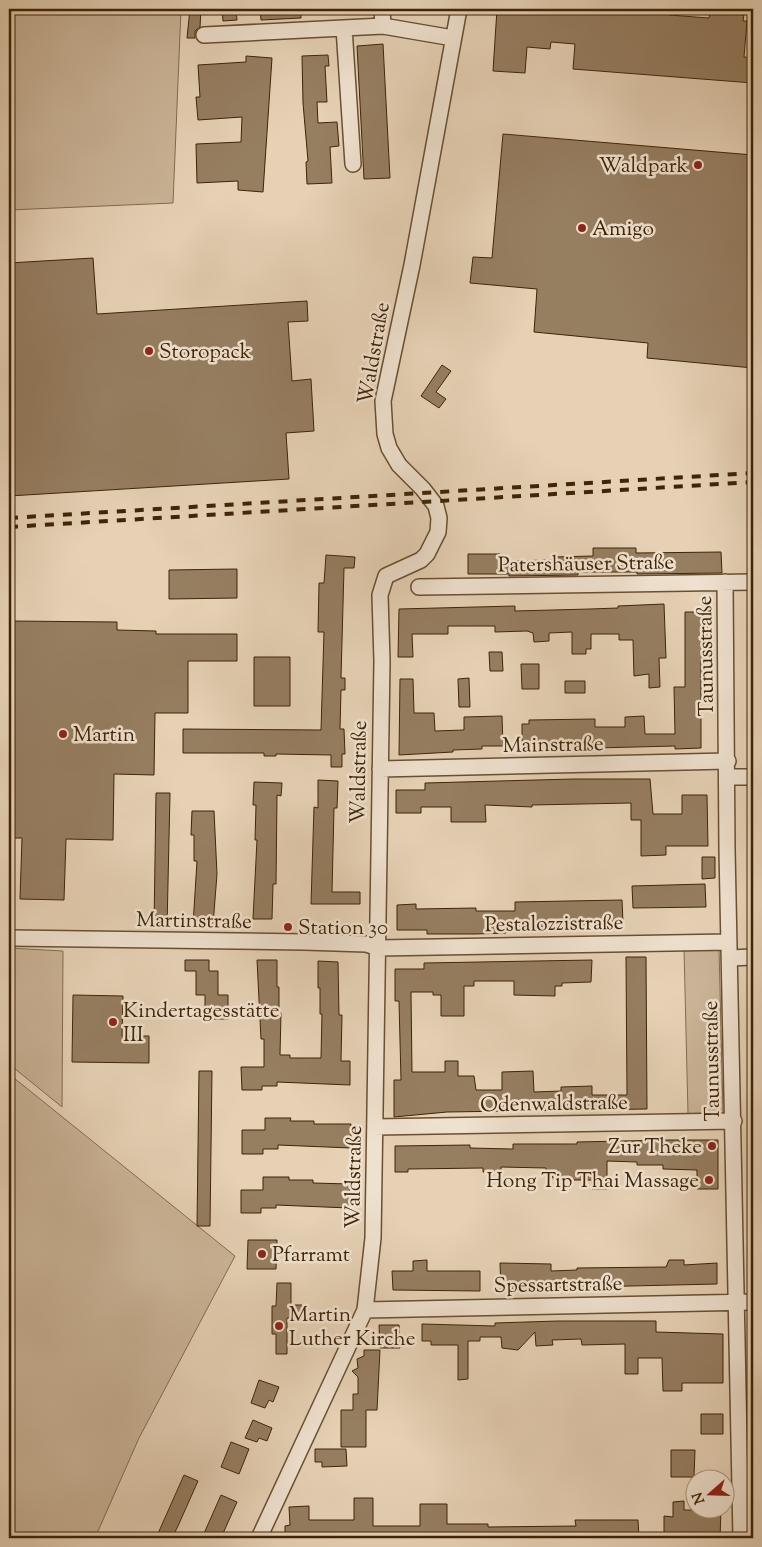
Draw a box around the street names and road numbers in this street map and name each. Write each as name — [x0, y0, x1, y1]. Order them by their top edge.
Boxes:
street label: Waldstraße — [351, 300, 399, 407]
street label: Patershäuser Straße — [498, 548, 674, 582]
street label: Taunusstraße — [691, 595, 723, 717]
street label: Waldstraße — [344, 720, 376, 824]
street label: Mainstraße — [502, 730, 604, 762]
street label: Martinstraße — [136, 906, 252, 938]
street label: Pestalozzistraße — [484, 909, 624, 941]
street label: Taunusstraße — [697, 1000, 729, 1122]
street label: Odenwaldstraße — [480, 1089, 628, 1121]
street label: Waldstraße — [339, 1125, 371, 1229]
street label: Spessartstraße — [493, 1270, 623, 1302]

